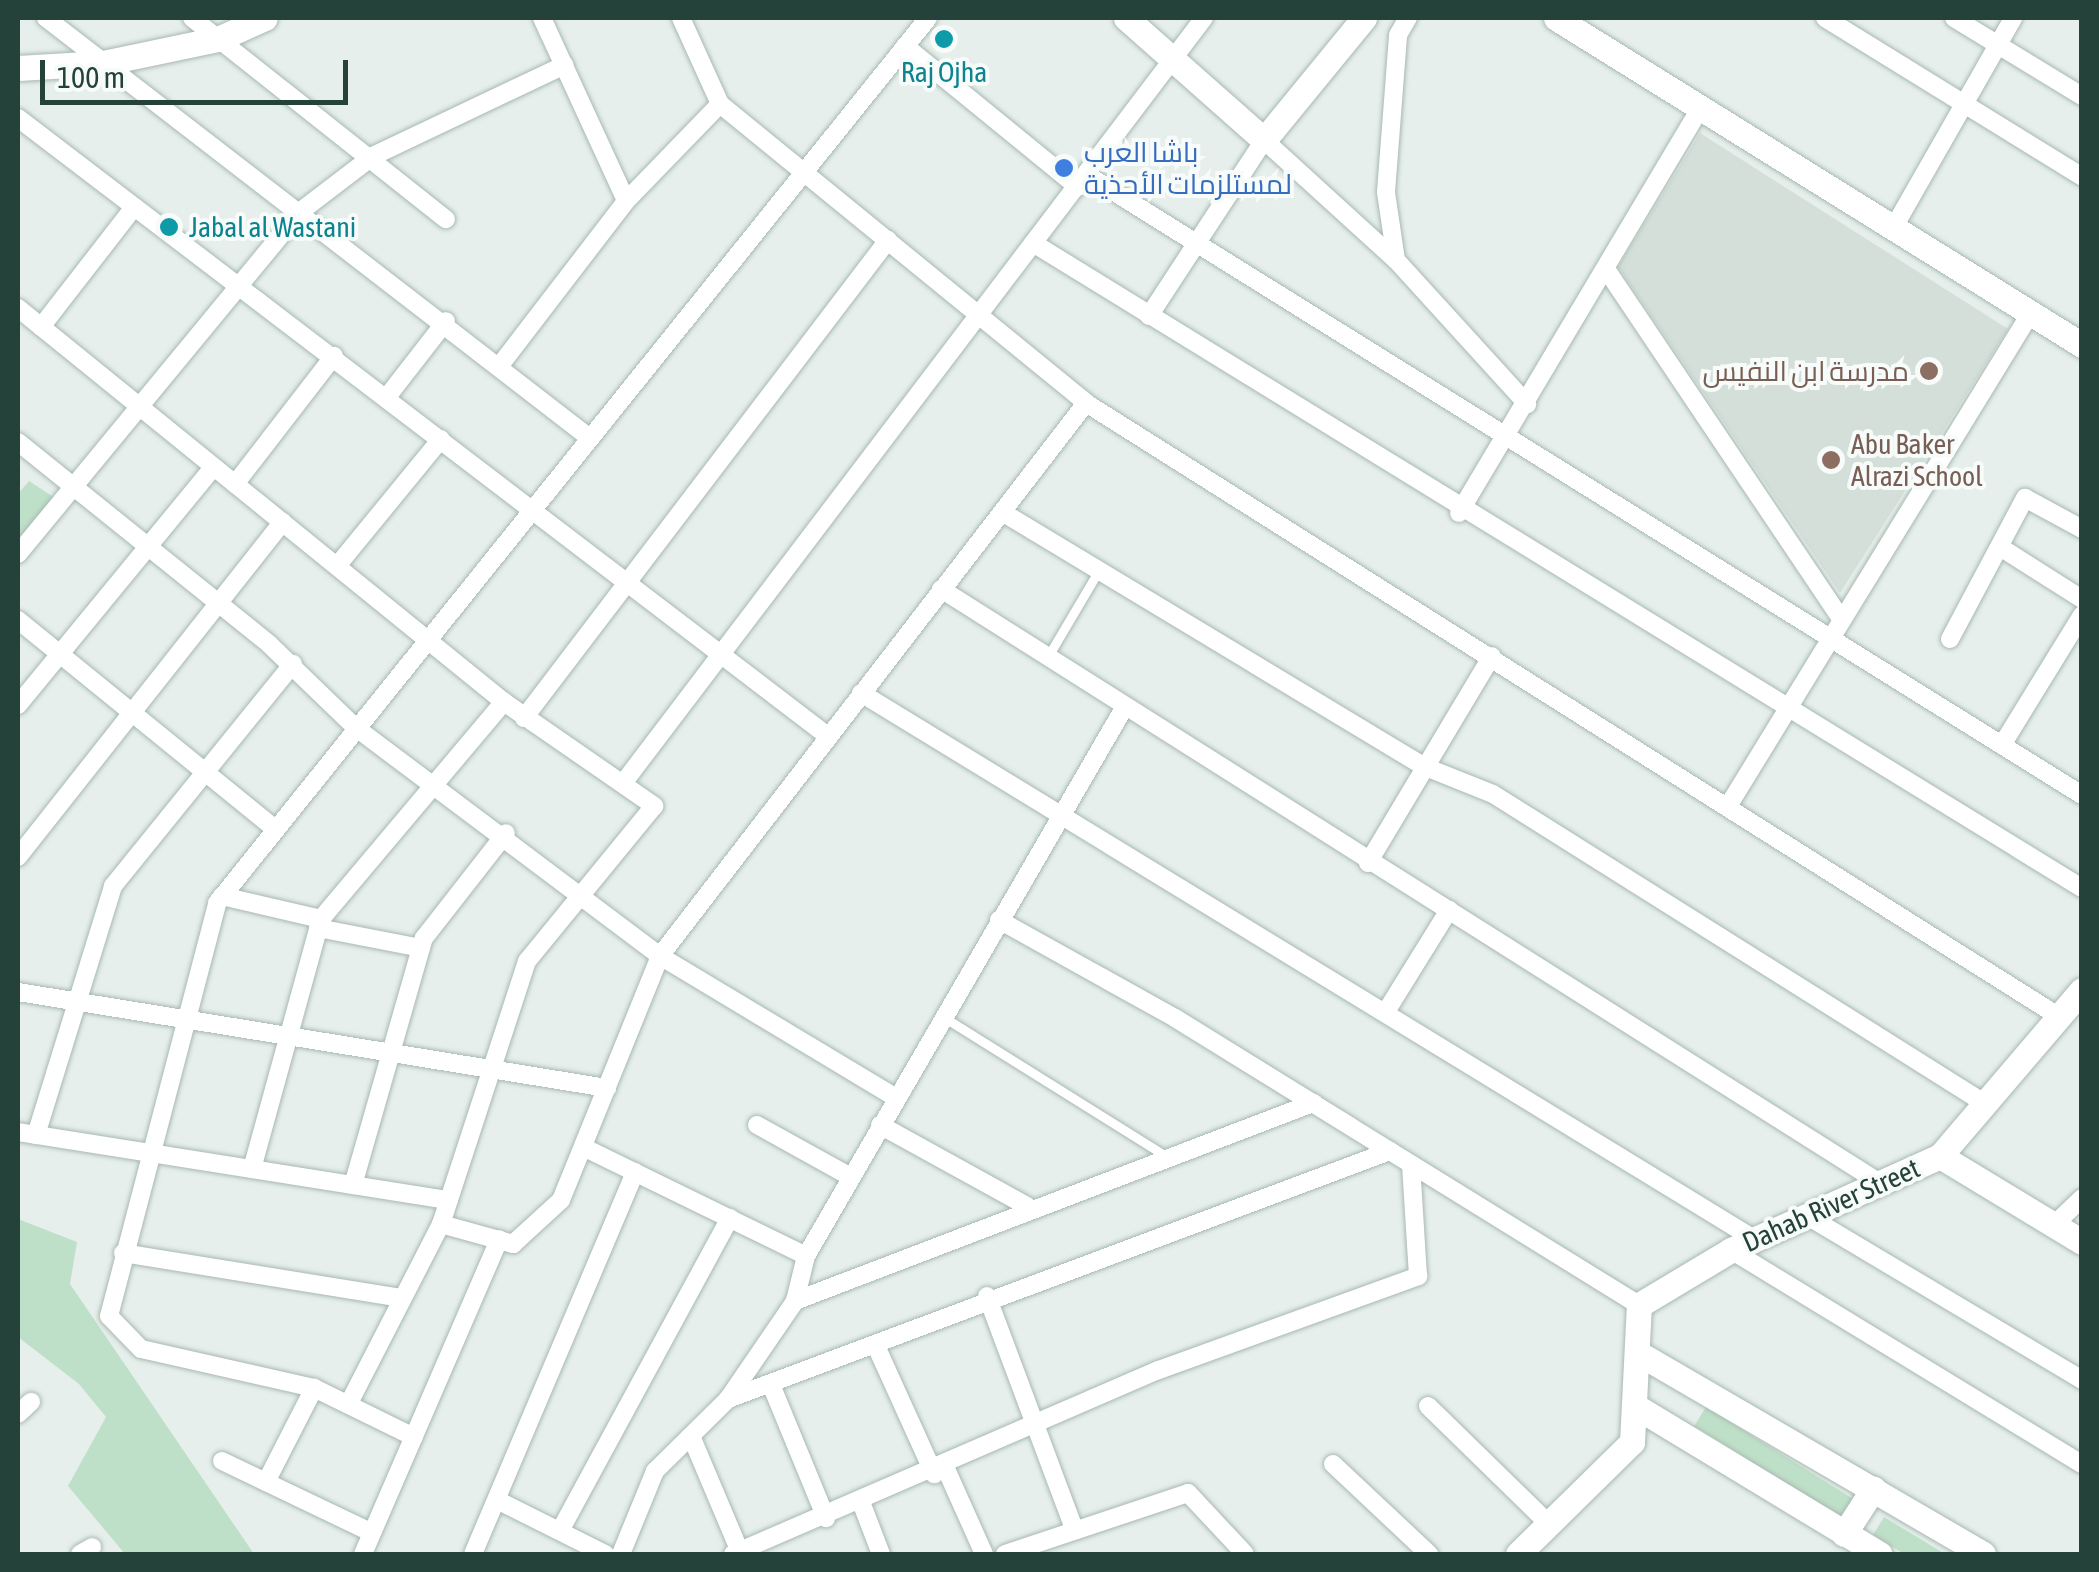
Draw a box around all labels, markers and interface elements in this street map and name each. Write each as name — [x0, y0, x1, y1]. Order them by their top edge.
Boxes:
marker: Raj Ojha — [933, 28, 955, 50]
scale bar — [45, 40, 352, 102]
place label: Raj Ojha — [901, 55, 987, 89]
text: 100 m — [57, 60, 125, 94]
place label: باشا العرب لمستلزمات الأحذية — [1084, 135, 1292, 201]
marker: باشا العرب لمستلزمات الأحذية — [1053, 157, 1075, 179]
place label: Jabal al Wastani — [189, 210, 356, 244]
marker: Jabal al Wastani — [158, 216, 180, 238]
place label: مدرسة ابن النفيس — [1703, 354, 1909, 388]
marker: مدرسة ابن النفيس — [1918, 360, 1940, 382]
place label: Abu Baker Alrazi School — [1851, 427, 1983, 493]
marker: Abu Baker Alrazi School — [1820, 449, 1842, 471]
street label: Dahab River Street — [1737, 1151, 1925, 1259]

